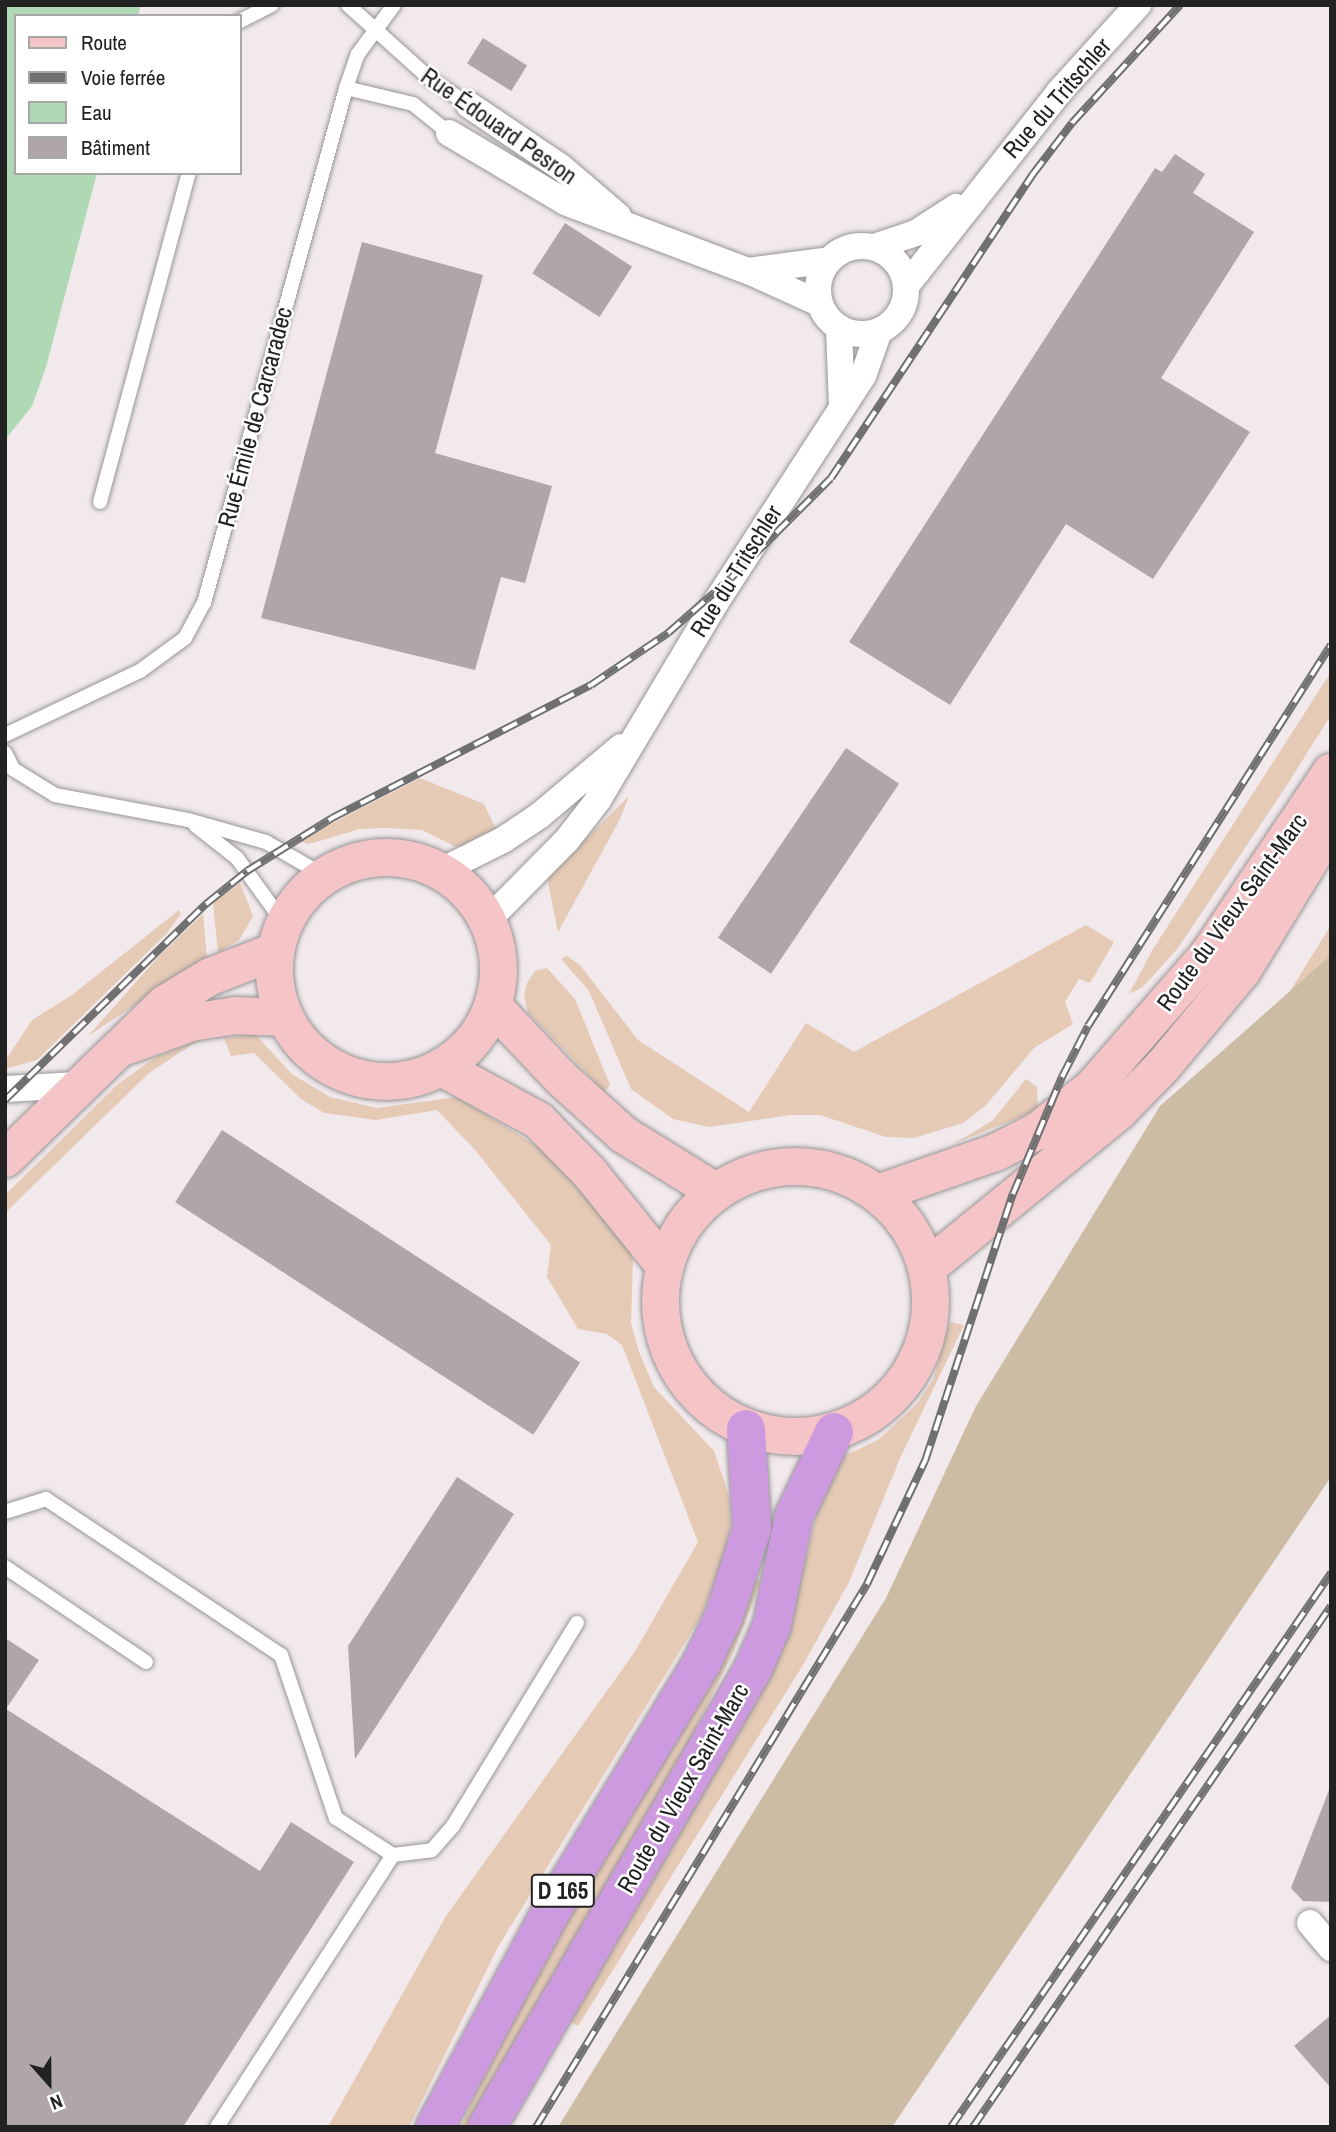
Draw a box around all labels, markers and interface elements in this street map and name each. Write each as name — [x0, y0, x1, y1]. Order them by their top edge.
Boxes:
legend — [14, 14, 242, 175]
text: Route — [81, 28, 127, 57]
street label: Rue du Tritschler — [997, 32, 1117, 164]
street label: Rue Édouard Pesron — [415, 61, 583, 191]
text: Voie ferrée — [81, 63, 165, 92]
text: Eau — [81, 98, 112, 127]
text: Bâtiment — [81, 133, 150, 162]
street label: Rue Émile de Carcaradec — [212, 304, 298, 530]
street label: Rue du Tritschler — [684, 500, 788, 642]
street label: Route du Vieux Saint-Marc — [1151, 808, 1313, 1016]
street label: Route du Vieux Saint-Marc — [611, 1678, 755, 1898]
road number: D 165 — [530, 1872, 596, 1910]
north arrow — [14, 2048, 84, 2118]
text: N — [47, 2088, 66, 2117]

